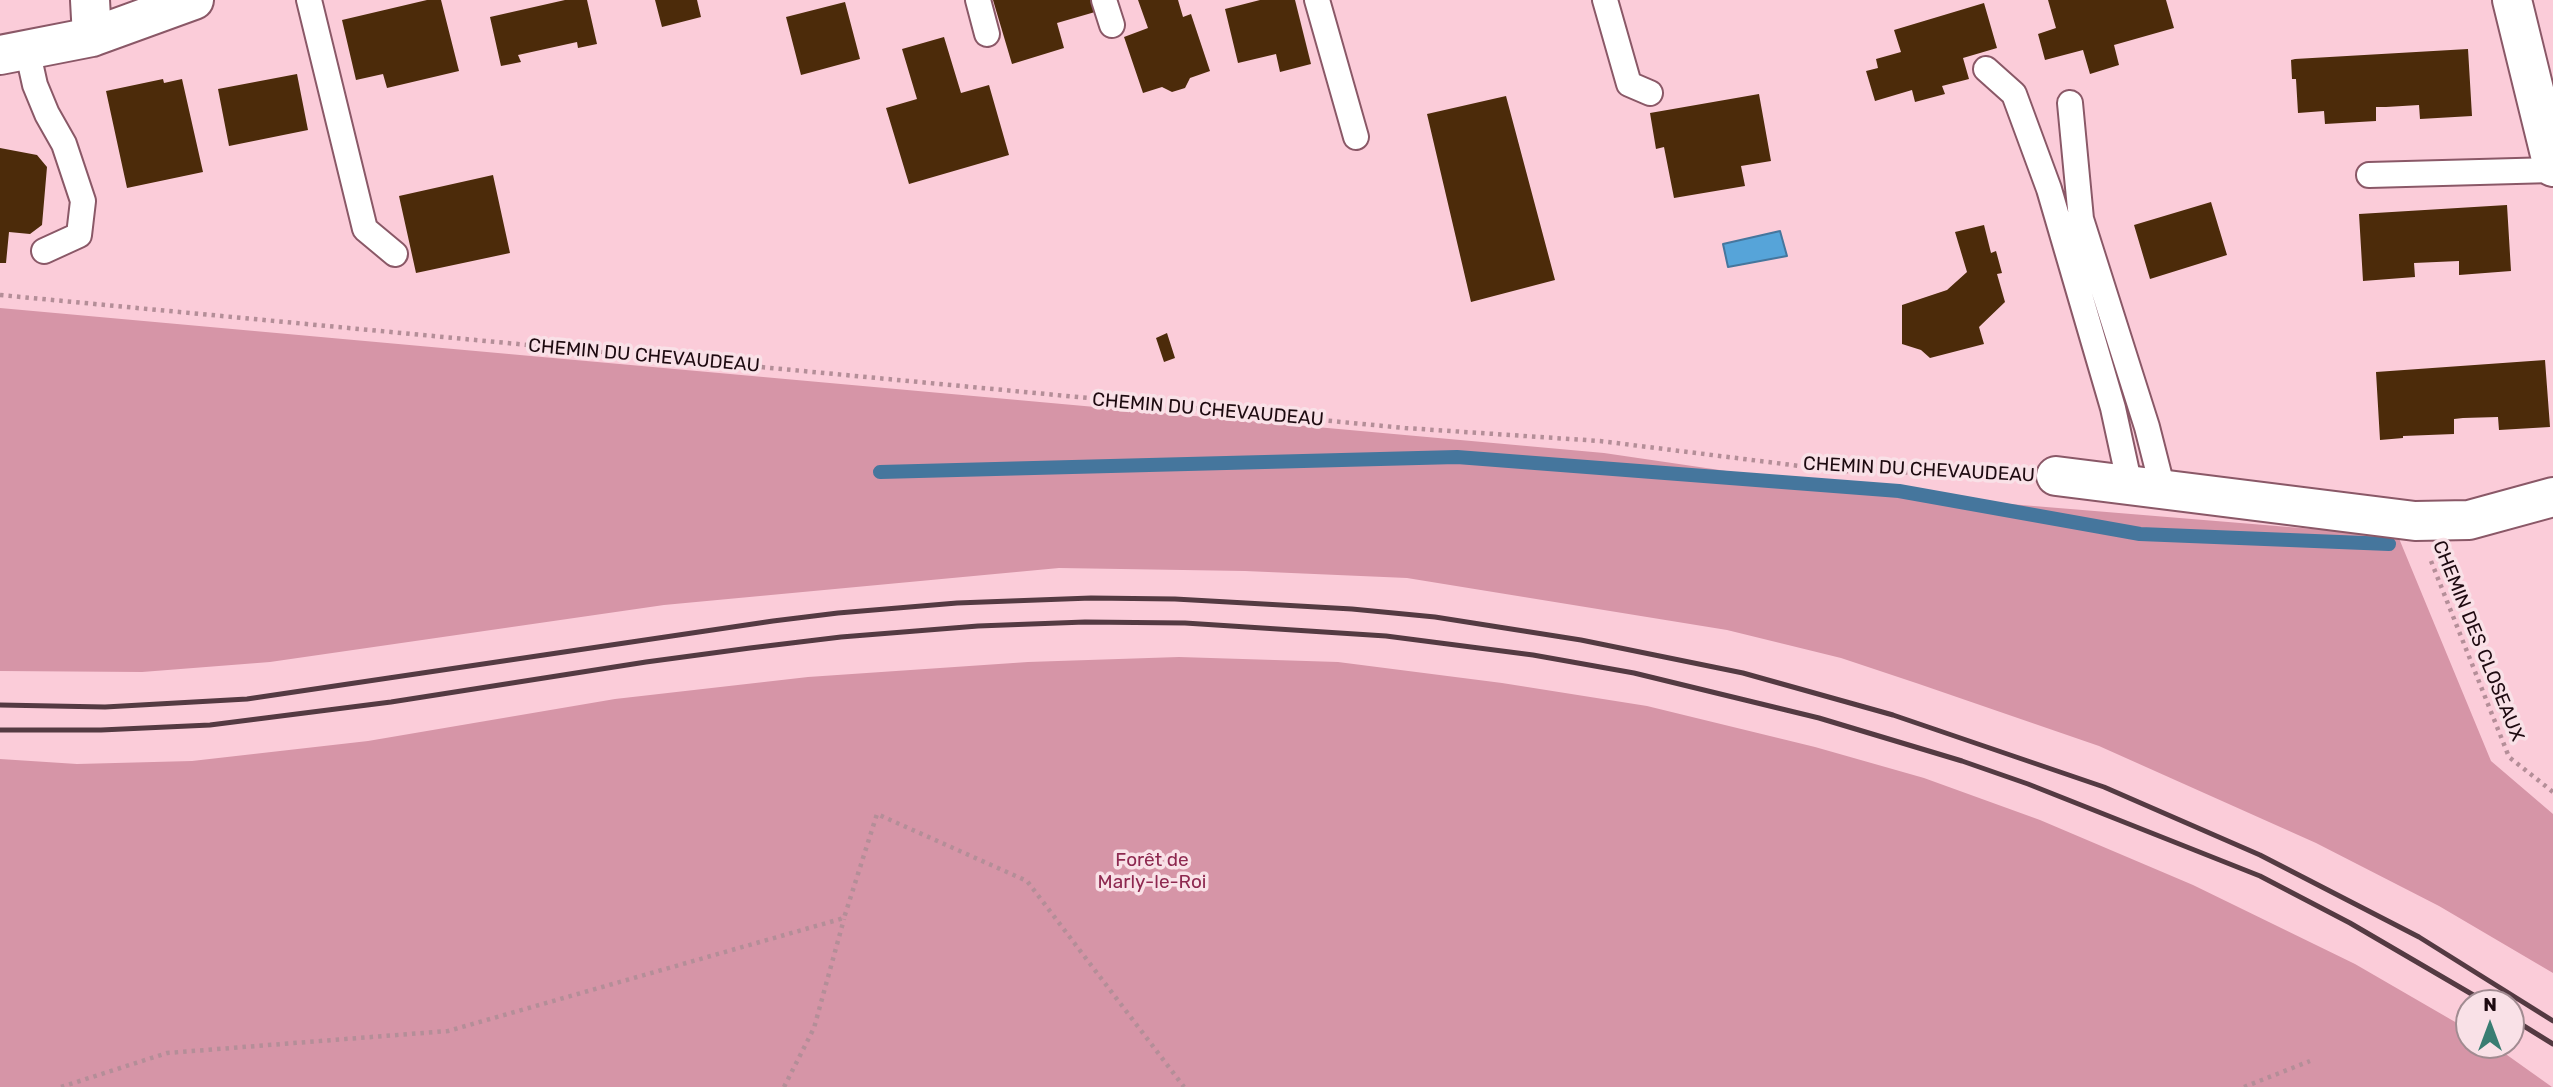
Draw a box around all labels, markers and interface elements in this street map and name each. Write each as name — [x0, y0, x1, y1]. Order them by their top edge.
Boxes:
street label: CHEMIN DU CHEVAUDEAU — [527, 335, 761, 377]
street label: CHEMIN DU CHEVAUDEAU — [1091, 389, 1325, 431]
street label: CHEMIN DU CHEVAUDEAU — [1802, 453, 2036, 487]
street label: CHEMIN DES CLOSEAUX — [2427, 537, 2529, 745]
park label: Forêt de Marly-le-Roi — [1098, 850, 1206, 894]
north arrow — [2455, 989, 2525, 1059]
text: N — [2483, 993, 2497, 1016]

